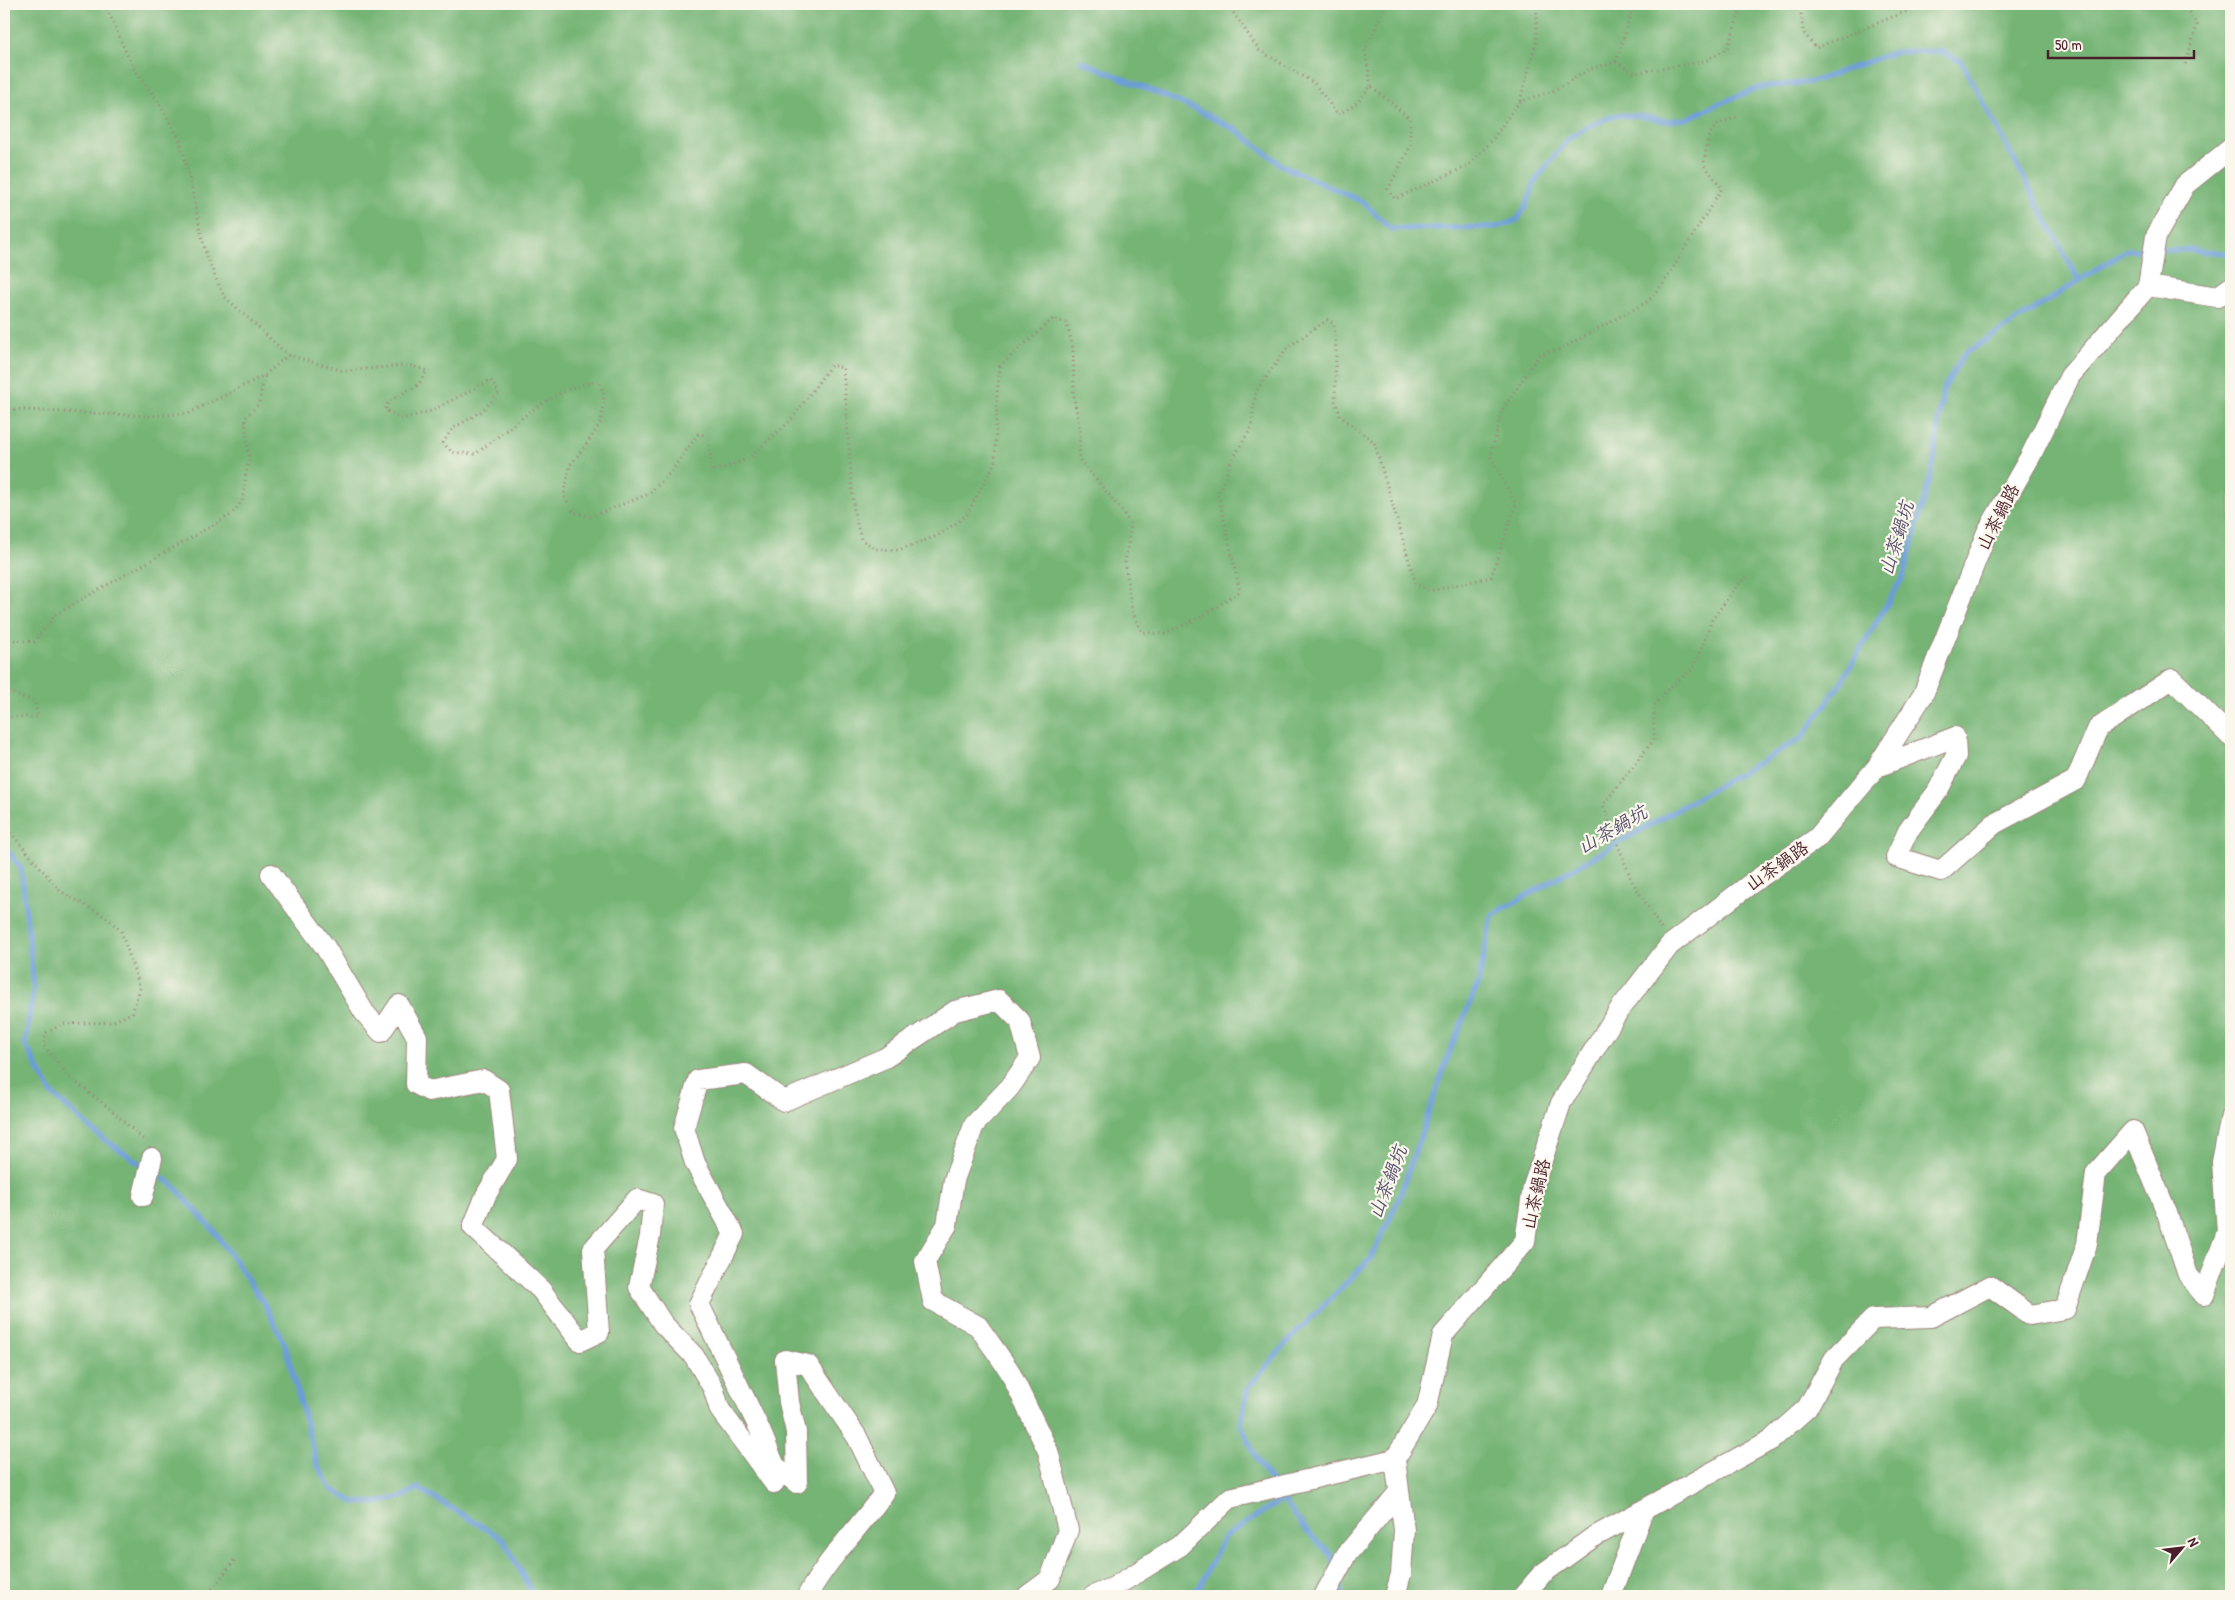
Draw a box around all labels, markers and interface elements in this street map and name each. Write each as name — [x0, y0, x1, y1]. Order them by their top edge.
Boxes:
scale bar — [2048, 28, 2194, 60]
text: 50 m — [2055, 34, 2082, 55]
street label: 山茶鍋路 — [1970, 479, 2025, 555]
water label: 山茶鍋坑 — [1872, 496, 1920, 578]
water label: 山茶鍋坑 — [1573, 798, 1653, 859]
street label: 山茶鍋路 — [1740, 835, 1813, 896]
water label: 山茶鍋坑 — [1361, 1140, 1413, 1222]
street label: 山茶鍋路 — [1515, 1156, 1556, 1232]
north arrow — [2158, 1522, 2208, 1572]
text: N — [2184, 1534, 2204, 1550]

